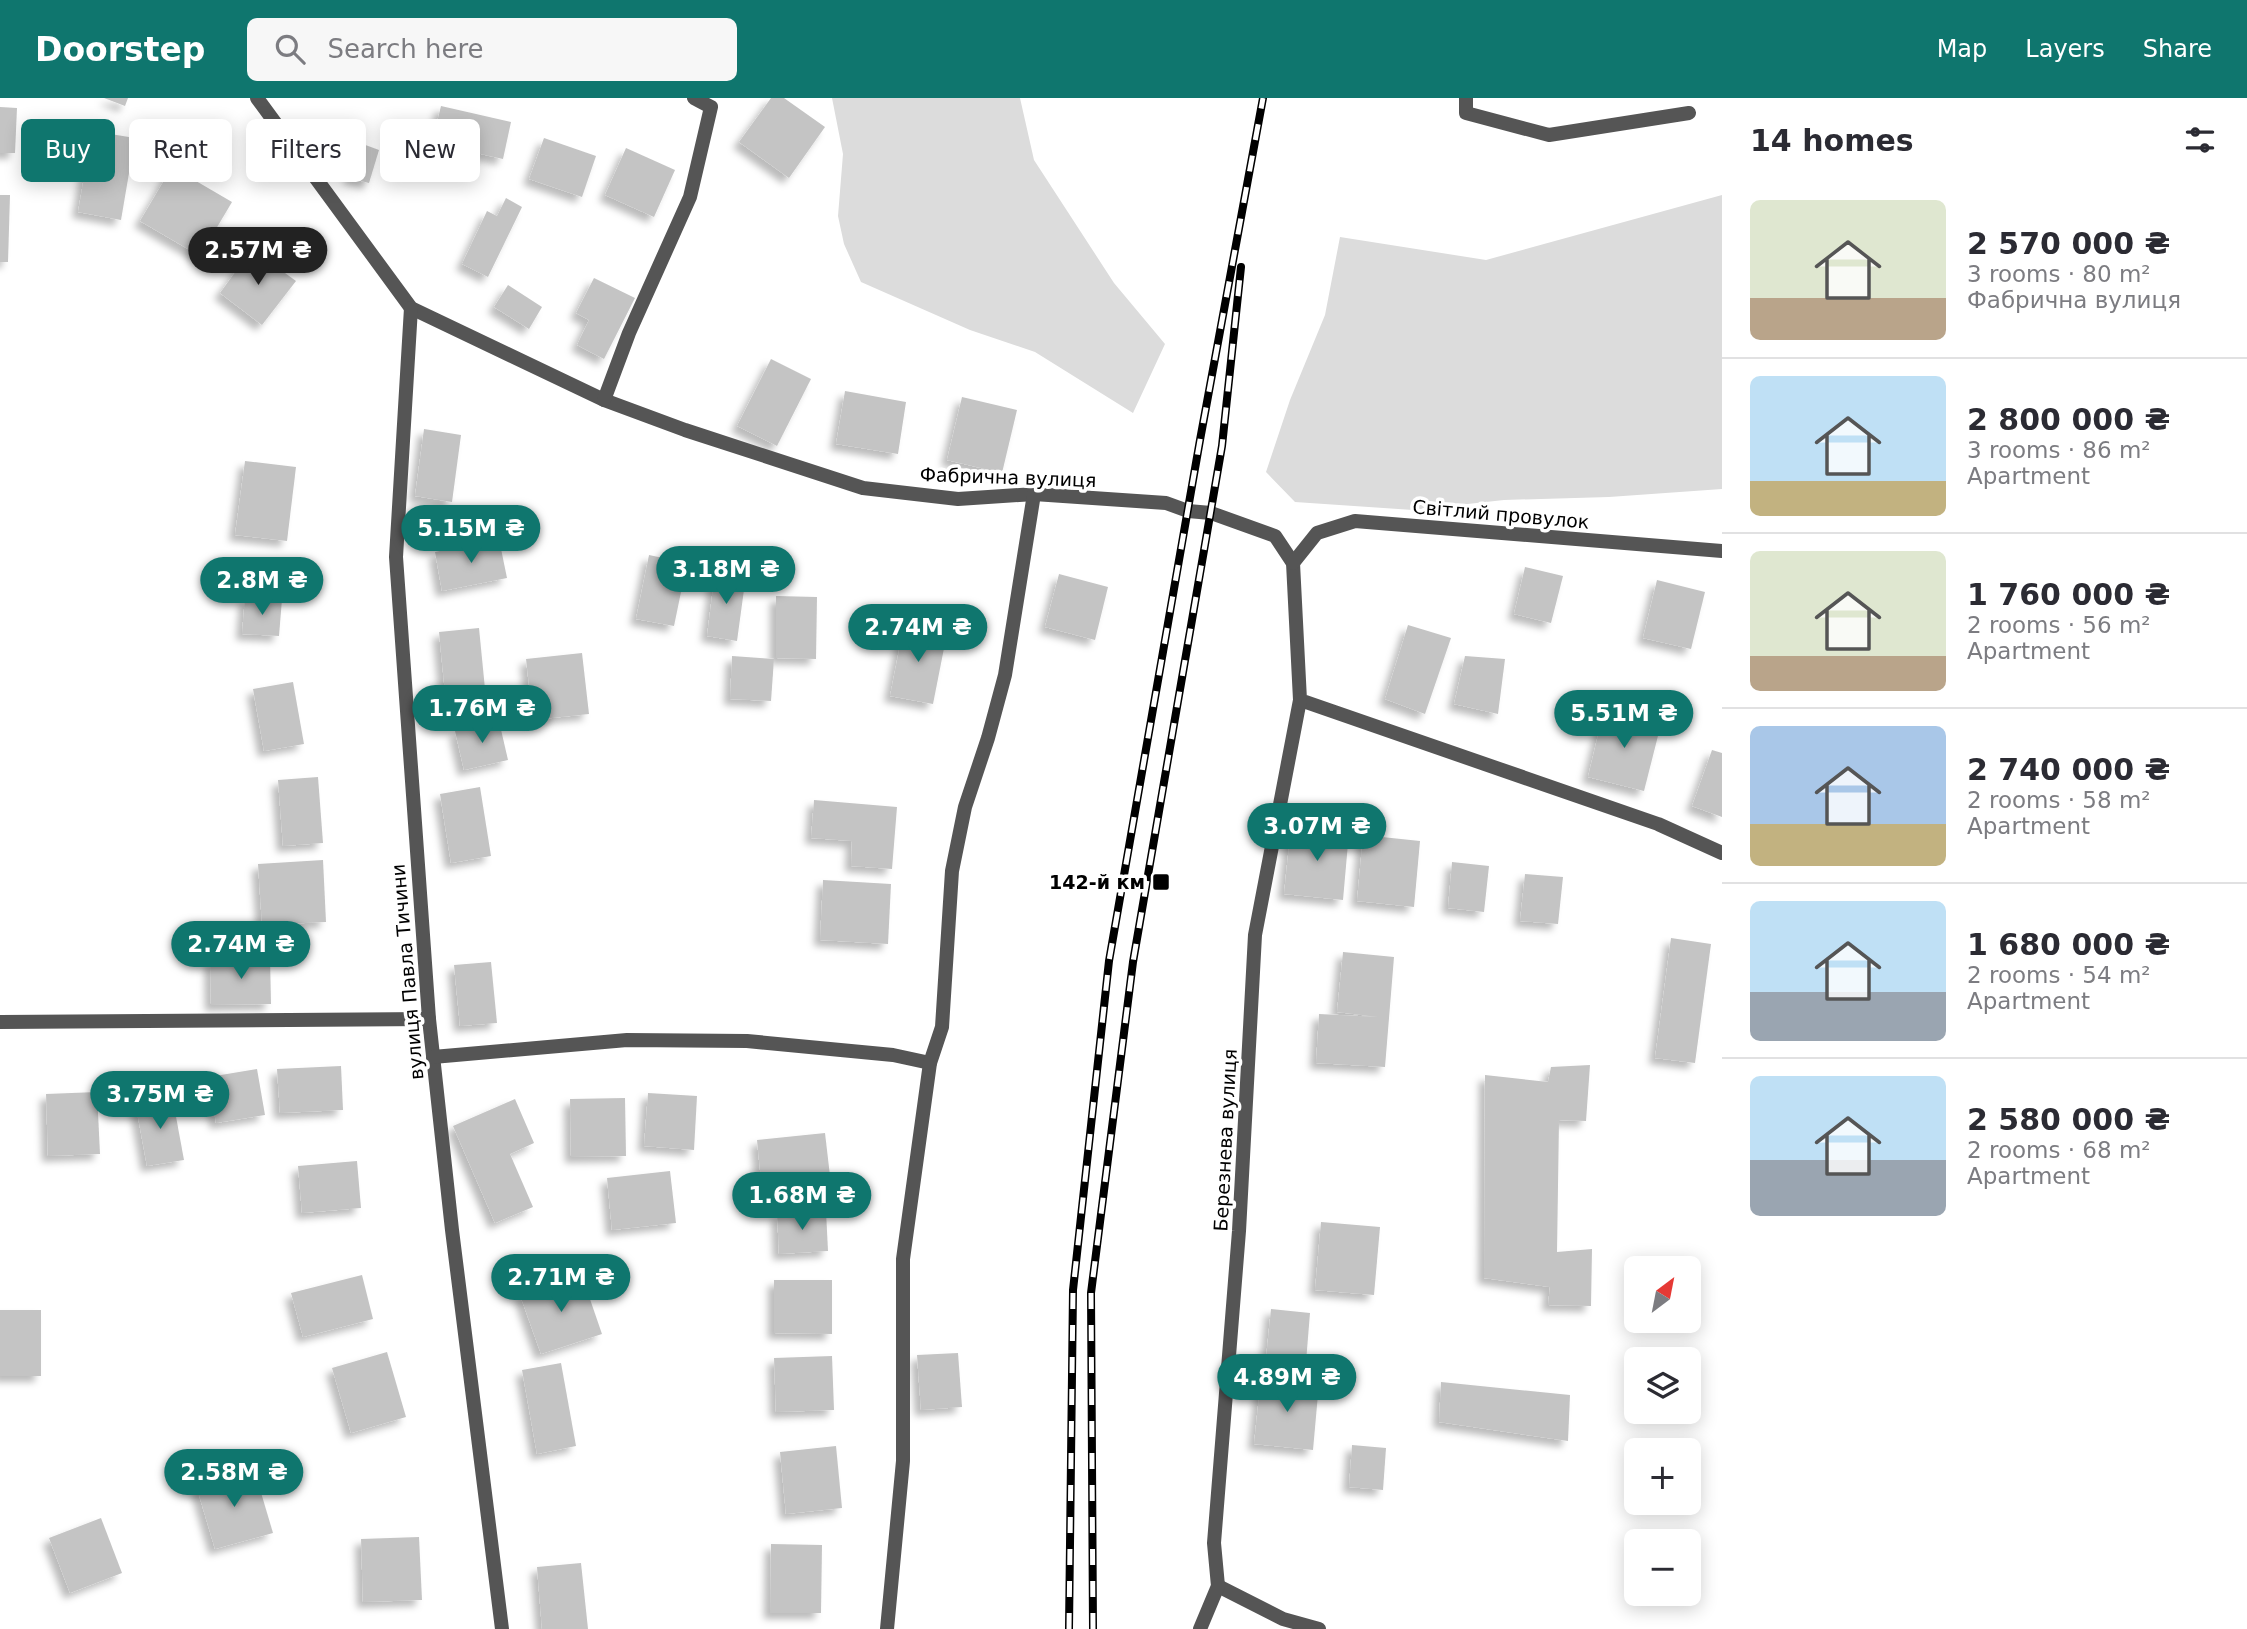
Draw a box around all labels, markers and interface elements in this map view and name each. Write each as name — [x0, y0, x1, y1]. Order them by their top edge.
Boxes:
search box — [247, 18, 737, 81]
text: Doorstep — [35, 30, 205, 69]
icon: search — [271, 30, 309, 68]
text: Search here — [327, 34, 484, 64]
text: Map — [1937, 35, 1987, 63]
text: Layers — [2025, 35, 2105, 63]
text: Share — [2143, 35, 2212, 63]
chip: Buy — [21, 119, 115, 182]
chip: Rent — [129, 119, 232, 182]
chip: Filters — [246, 119, 366, 182]
chip: New — [380, 119, 480, 182]
icon: filters — [2181, 121, 2219, 159]
text: 14 homes — [1750, 123, 1914, 158]
text: 2 570 000 ₴ — [1967, 226, 2170, 261]
pin: 2.57M ₴ — [193, 228, 323, 287]
icon: home — [1806, 228, 1890, 312]
text: 2.57M ₴ — [204, 237, 312, 263]
text: 3 rooms · 80 m² — [1967, 261, 2151, 287]
text: Фабрична вулиця — [1967, 287, 2181, 313]
text: 2 800 000 ₴ — [1967, 402, 2170, 437]
icon: home — [1806, 404, 1890, 488]
text: 3 rooms · 86 m² — [1967, 437, 2151, 463]
street label: Фабрична вулиця — [919, 463, 1097, 491]
text: Apartment — [1967, 463, 2090, 489]
street label: Світлий провулок — [1412, 495, 1590, 533]
pin: 5.15M ₴ — [406, 505, 536, 565]
text: 5.15M ₴ — [417, 515, 525, 541]
pin: 3.18M ₴ — [661, 546, 791, 606]
text: 3.18M ₴ — [672, 556, 780, 582]
pin: 2.8M ₴ — [205, 558, 319, 617]
text: 2.8M ₴ — [216, 567, 308, 593]
text: 1 760 000 ₴ — [1967, 577, 2170, 612]
icon: home — [1806, 579, 1890, 663]
pin: 2.74M ₴ — [853, 604, 983, 664]
text: 2 rooms · 56 m² — [1967, 612, 2151, 638]
text: 2.74M ₴ — [864, 614, 972, 640]
text: Apartment — [1967, 638, 2090, 664]
pin: 1.76M ₴ — [417, 686, 547, 745]
pin: 5.51M ₴ — [1559, 690, 1689, 750]
text: 1.76M ₴ — [428, 695, 536, 721]
text: 5.51M ₴ — [1570, 700, 1678, 726]
text: 2 740 000 ₴ — [1967, 752, 2170, 787]
icon: home — [1806, 754, 1890, 838]
text: 2 rooms · 58 m² — [1967, 787, 2151, 813]
pin: 3.07M ₴ — [1252, 804, 1382, 863]
text: 3.07M ₴ — [1263, 813, 1371, 839]
text: Apartment — [1967, 813, 2090, 839]
street label: вулиця Павла Тичини — [387, 863, 427, 1081]
place label: 142-й км — [1049, 871, 1145, 893]
marker: 142-й км — [1151, 872, 1171, 892]
pin: 2.74M ₴ — [176, 922, 306, 981]
text: 1 680 000 ₴ — [1967, 927, 2170, 962]
icon: home — [1806, 929, 1890, 1013]
text: 2.74M ₴ — [187, 931, 295, 957]
text: 2 rooms · 54 m² — [1967, 962, 2151, 988]
text: Apartment — [1967, 988, 2090, 1014]
street label: Березнева вулиця — [1209, 1048, 1241, 1232]
pin: 3.75M ₴ — [95, 1072, 225, 1131]
text: 3.75M ₴ — [106, 1081, 214, 1107]
text: 2 580 000 ₴ — [1967, 1102, 2170, 1137]
icon: home — [1806, 1104, 1890, 1188]
text: 2 rooms · 68 m² — [1967, 1137, 2151, 1163]
text: Apartment — [1967, 1163, 2090, 1189]
pin: 1.68M ₴ — [737, 1172, 867, 1232]
text: 1.68M ₴ — [748, 1182, 856, 1208]
pin: 2.71M ₴ — [496, 1254, 626, 1314]
north arrow — [1624, 1256, 1701, 1334]
map controls — [1624, 1256, 1701, 1606]
text: 2.71M ₴ — [507, 1264, 615, 1290]
button: layers — [1624, 1347, 1701, 1424]
pin: 4.89M ₴ — [1222, 1354, 1352, 1414]
text: 4.89M ₴ — [1233, 1364, 1341, 1390]
button: + — [1624, 1438, 1701, 1515]
pin: 2.58M ₴ — [169, 1450, 299, 1509]
text: 2.58M ₴ — [180, 1459, 288, 1485]
button: − — [1624, 1529, 1701, 1606]

